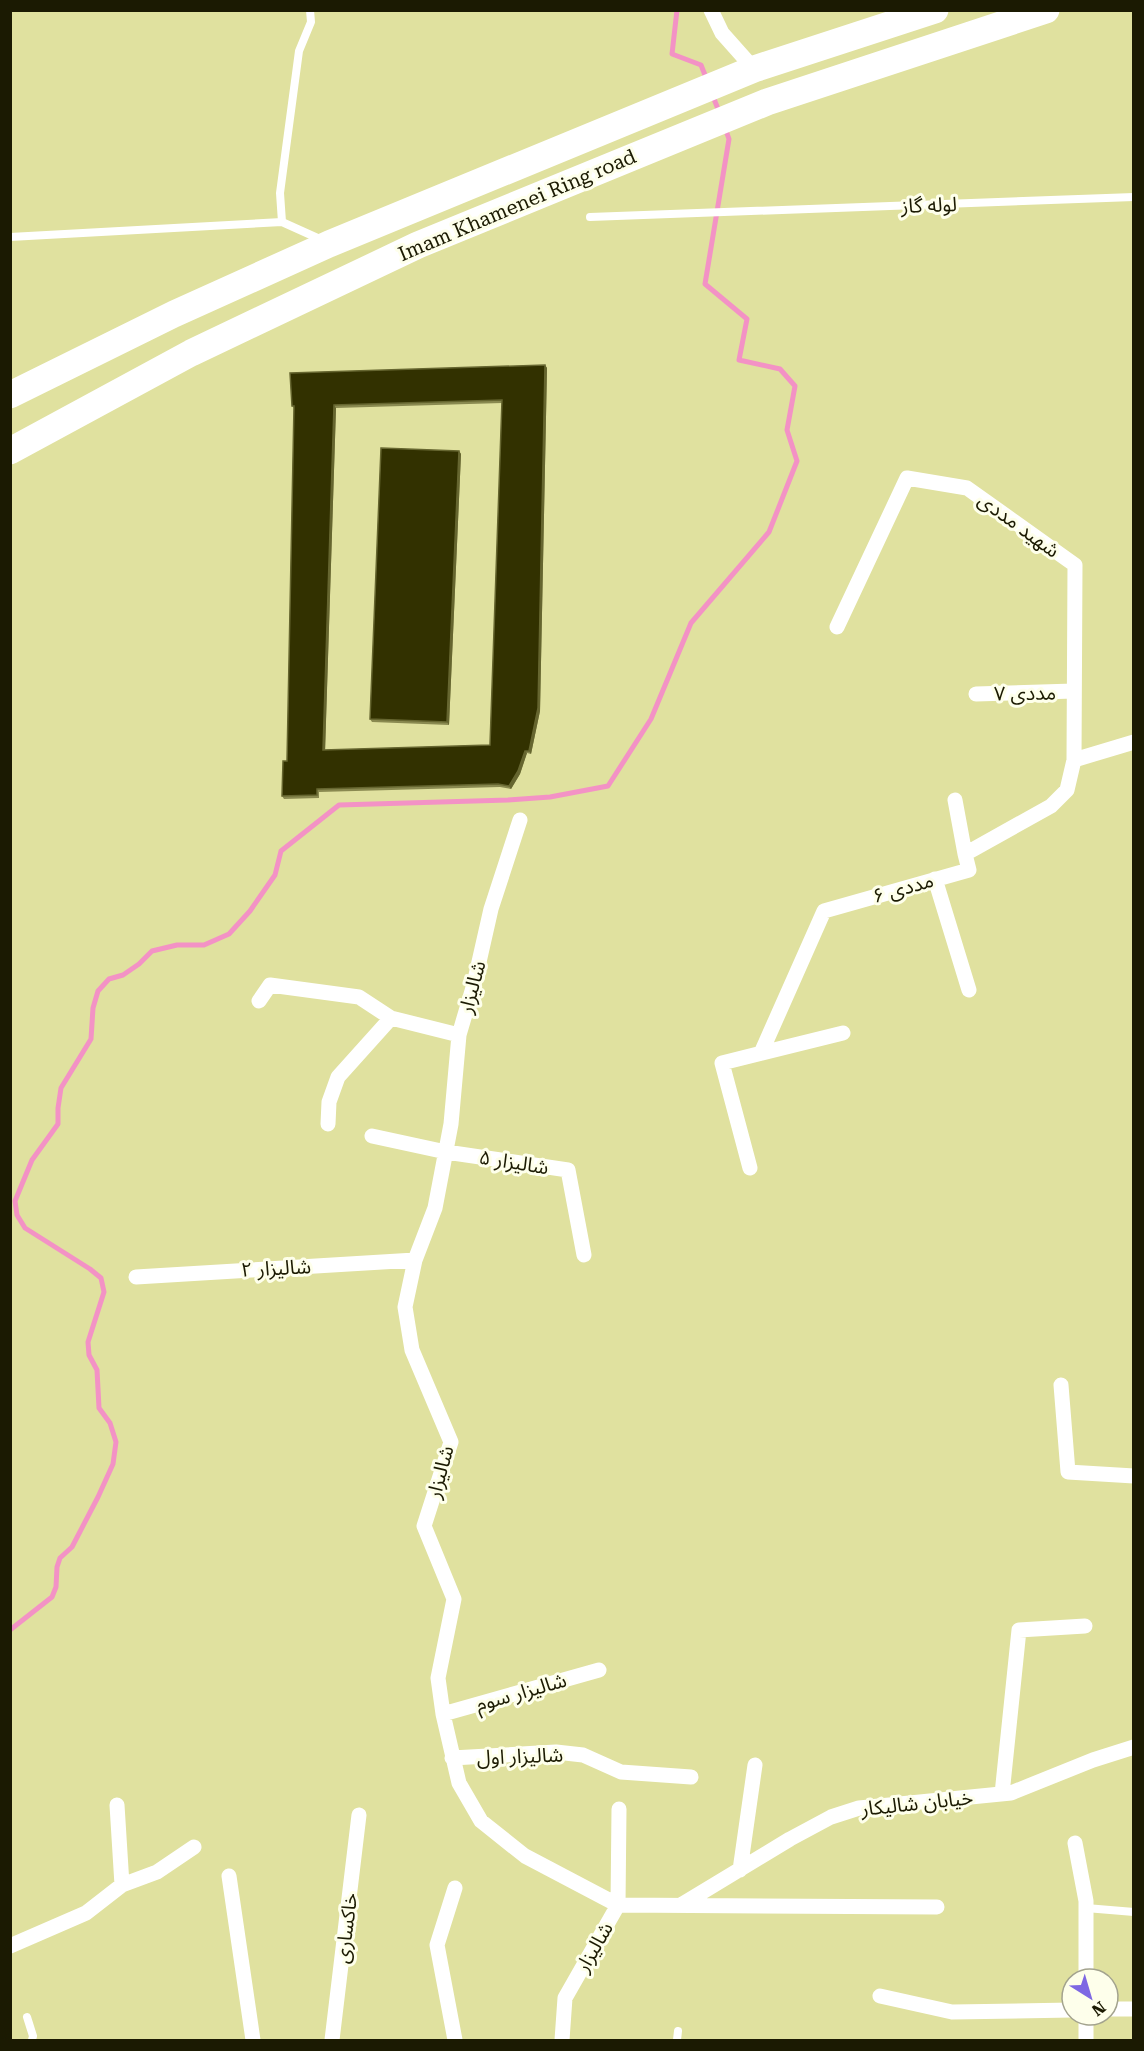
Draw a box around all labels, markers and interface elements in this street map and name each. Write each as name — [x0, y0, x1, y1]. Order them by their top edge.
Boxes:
street label: Imam Khamenei Ring road — [395, 144, 640, 266]
street label: لوله گاز — [900, 192, 957, 218]
street label: شهید مددی — [974, 487, 1064, 563]
street label: مددی ۷ — [994, 680, 1056, 706]
street label: مددی ۶ — [870, 868, 936, 908]
street label: شالیزار — [453, 958, 491, 1017]
street label: شالیزار ۵ — [477, 1145, 551, 1179]
street label: شالیزار ۲ — [240, 1254, 312, 1282]
street label: شالیزار — [421, 1443, 459, 1502]
street label: شالیزار سوم — [473, 1668, 570, 1719]
street label: شالیزار اول — [476, 1743, 564, 1769]
street label: خیابان شالیکار — [859, 1785, 974, 1821]
street label: خاکساری — [330, 1891, 362, 1965]
street label: شالیزار — [570, 1918, 618, 1977]
north arrow — [1060, 1967, 1120, 2027]
text: N — [1088, 1997, 1109, 2020]

